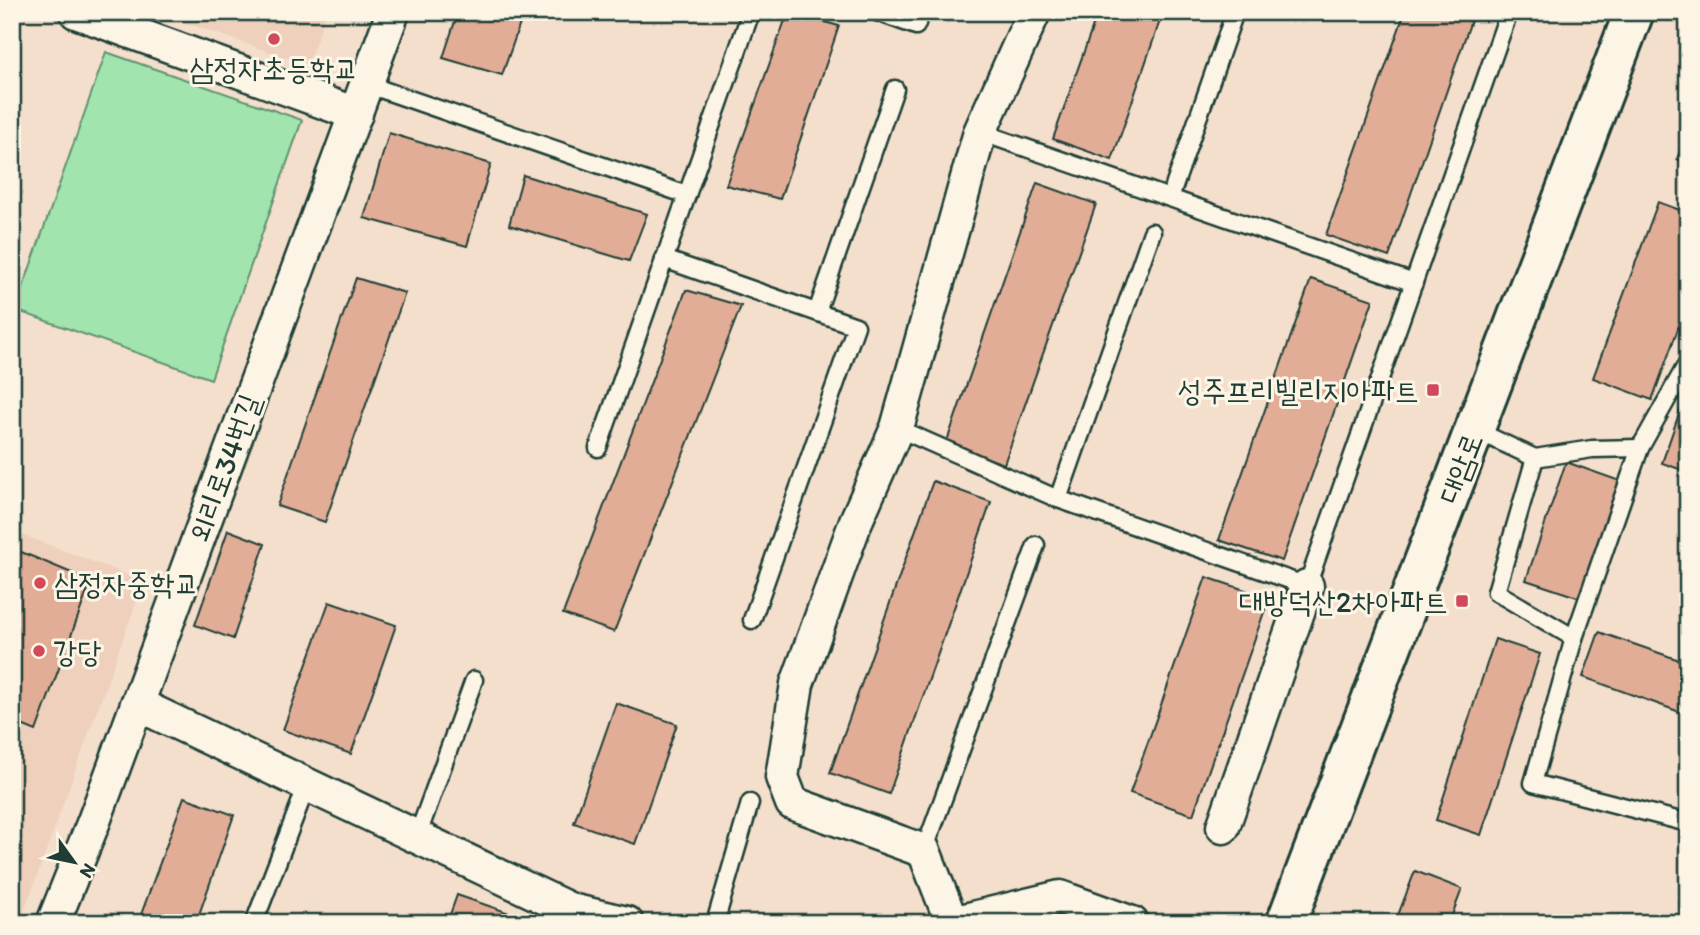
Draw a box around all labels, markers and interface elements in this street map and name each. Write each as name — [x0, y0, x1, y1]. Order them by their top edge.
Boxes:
marker: 삼정자초등학교 — [266, 31, 282, 47]
place label: 삼정자초등학교 — [190, 50, 358, 87]
place label: 성주프리빌리지아파트 — [1178, 372, 1419, 409]
marker: 성주프리빌리지아파트 — [1425, 382, 1441, 398]
street label: 외리로34번길 — [180, 389, 268, 547]
street label: 대암로 — [1430, 428, 1490, 508]
place label: 삼정자중학교 — [54, 565, 199, 602]
marker: 삼정자중학교 — [32, 575, 48, 591]
place label: 대방덕산2차아파트 — [1239, 583, 1448, 620]
marker: 대방덕산2차아파트 — [1454, 593, 1470, 609]
place label: 강당 — [53, 633, 101, 670]
marker: 강당 — [31, 643, 47, 659]
north arrow — [38, 827, 108, 897]
text: N — [75, 859, 101, 883]

